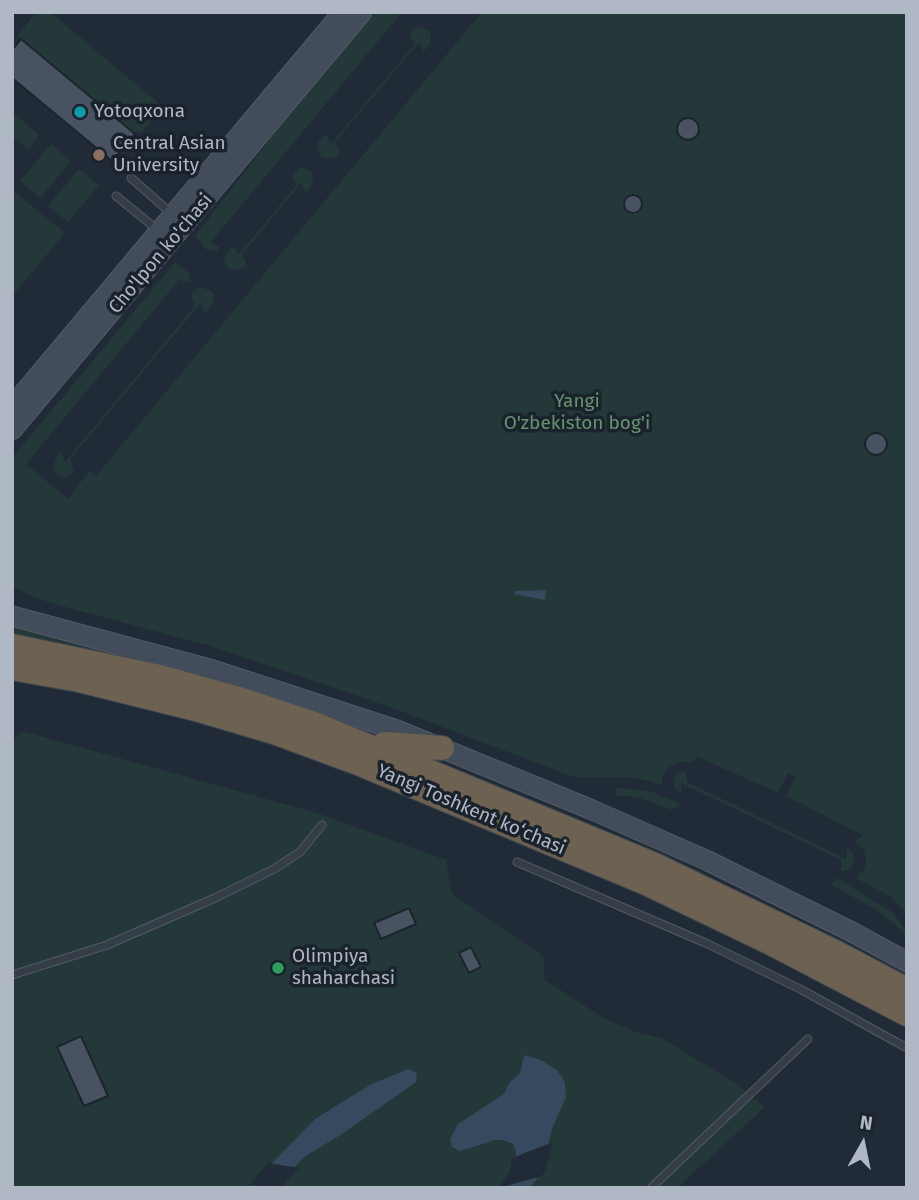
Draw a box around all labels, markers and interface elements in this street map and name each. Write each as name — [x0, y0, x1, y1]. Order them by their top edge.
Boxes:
place label: Yotoqxona — [94, 101, 185, 123]
marker: Yotoqxona — [72, 104, 88, 120]
place label: Central Asian University — [113, 133, 226, 177]
marker: Central Asian University — [91, 147, 107, 163]
street label: Cho'lpon ko'chasi — [104, 189, 218, 319]
park label: Yangi O'zbekiston bog'i — [504, 391, 650, 435]
street label: Yangi Toshkent ko‘chasi — [373, 760, 569, 860]
place label: Olimpiya shaharchasi — [292, 946, 395, 990]
marker: Olimpiya shaharchasi — [270, 960, 286, 976]
north arrow — [828, 1109, 898, 1179]
text: N — [858, 1110, 874, 1135]

